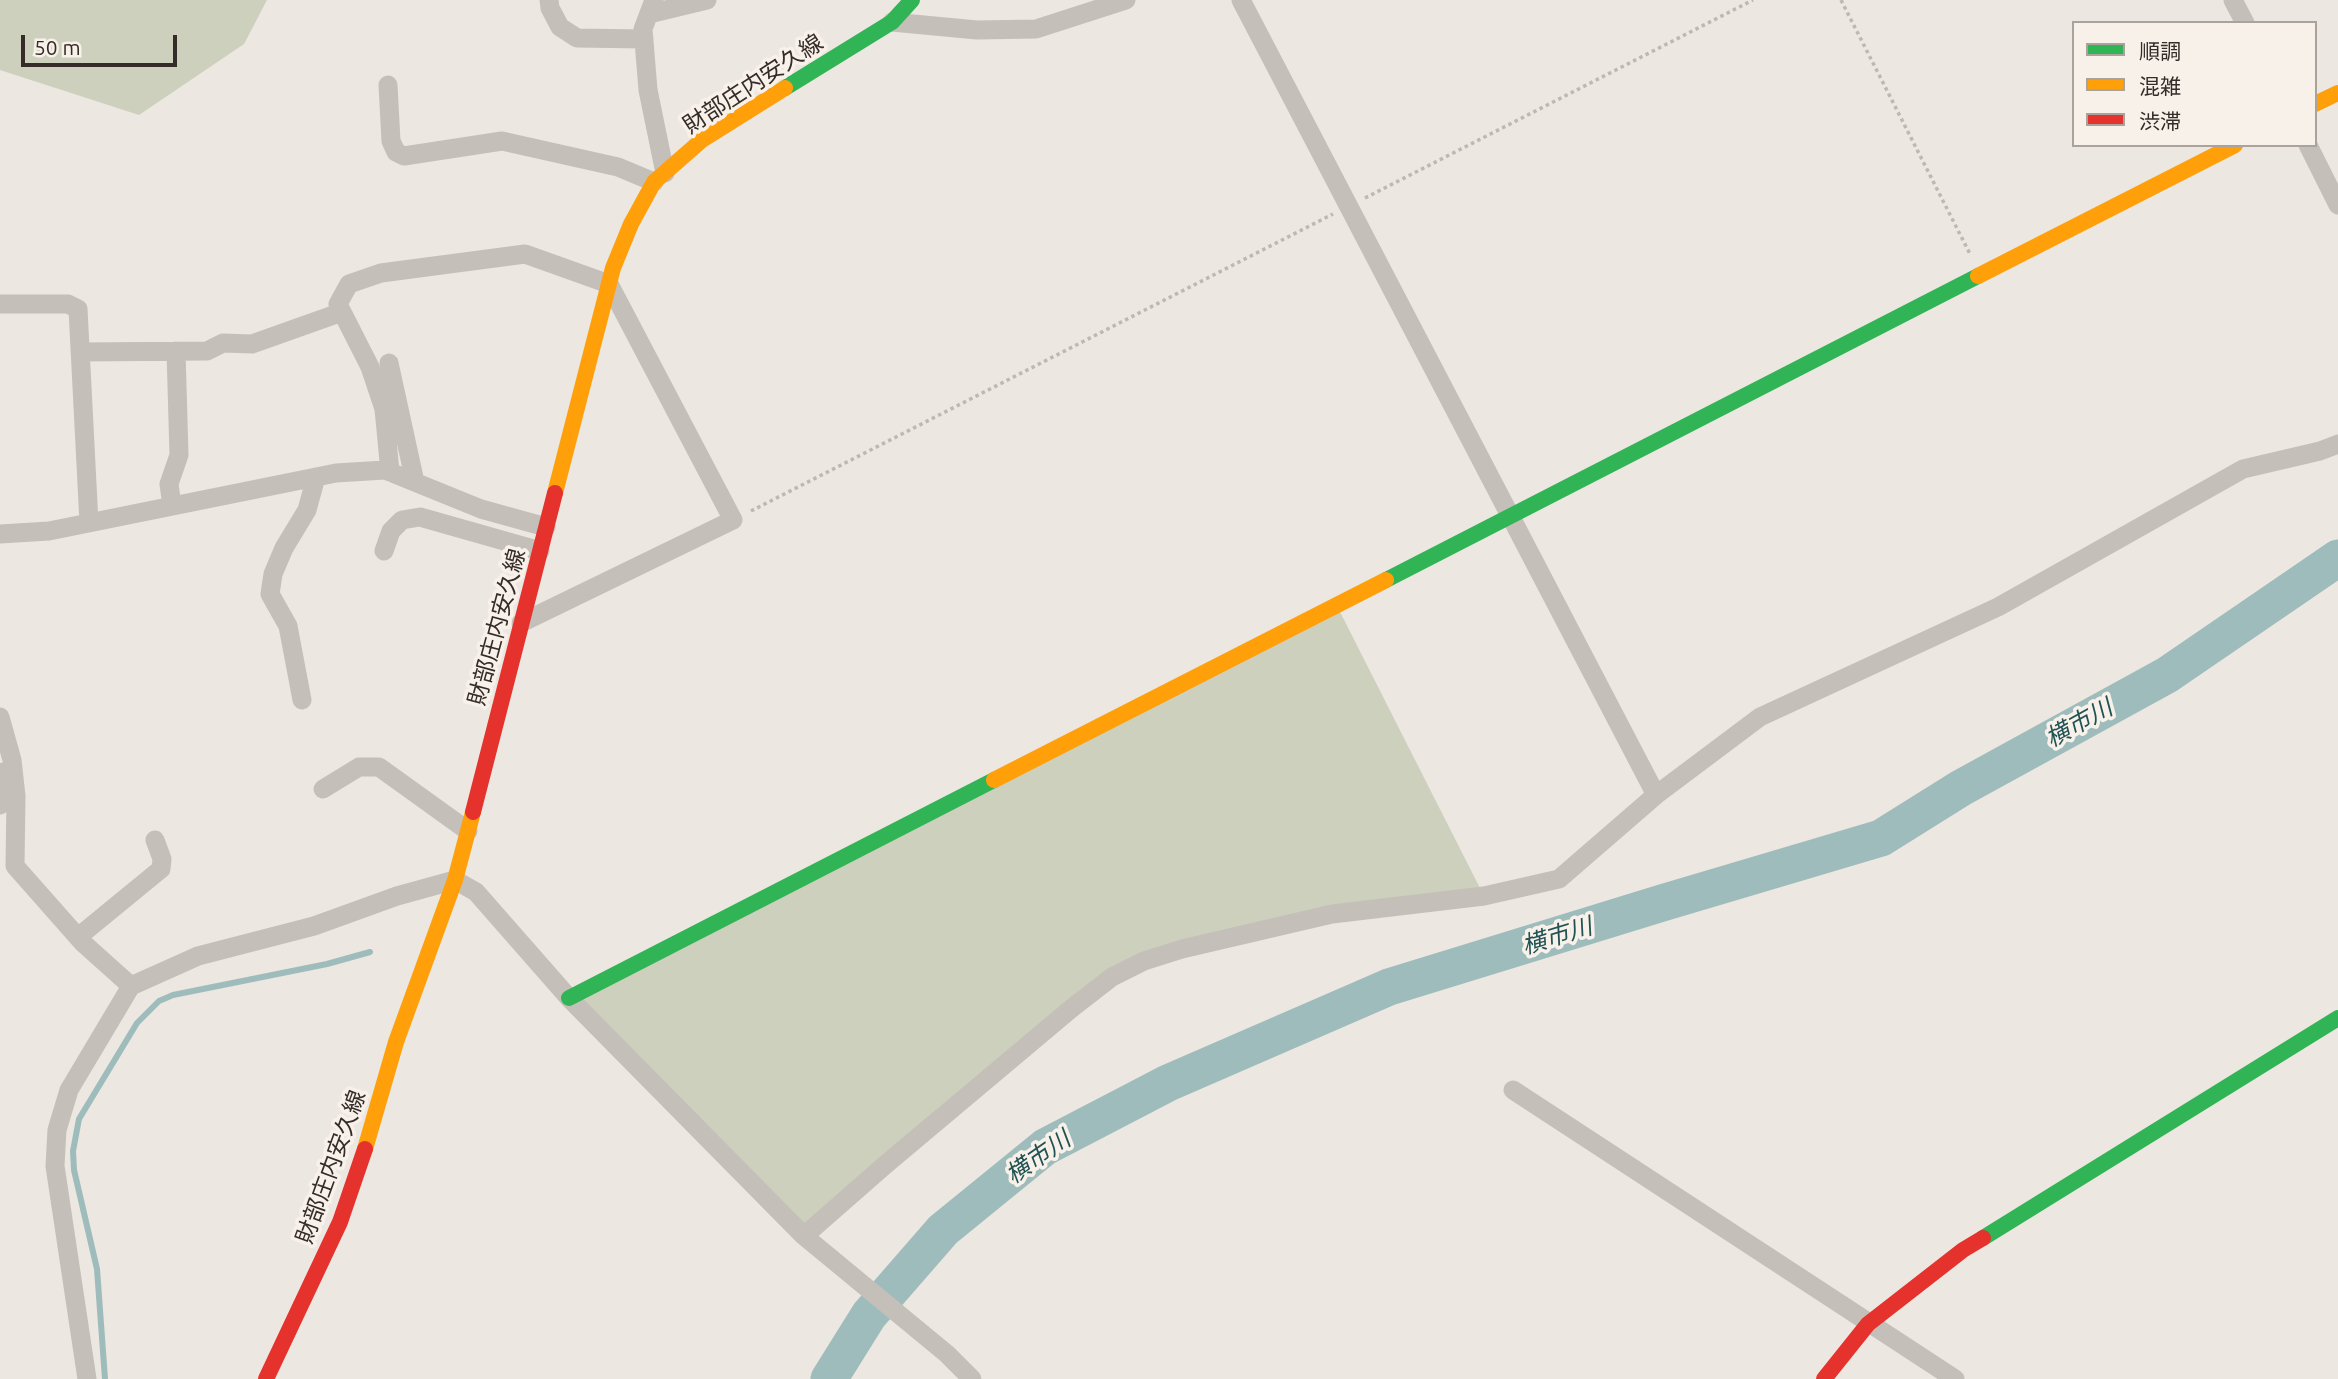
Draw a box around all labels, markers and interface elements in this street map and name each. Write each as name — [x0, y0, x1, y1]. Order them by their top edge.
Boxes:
scale bar — [24, 21, 180, 65]
legend — [2072, 21, 2317, 147]
street label: 財部庄内安久線 — [678, 29, 828, 139]
text: 50 m — [34, 35, 81, 59]
text: 順調 — [2139, 39, 2181, 63]
text: 混雑 — [2139, 74, 2181, 98]
text: 渋滞 — [2139, 109, 2181, 133]
street label: 財部庄内安久線 — [463, 546, 531, 708]
water label: 横市川 — [2041, 693, 2117, 753]
water label: 横市川 — [1518, 912, 1596, 960]
street label: 財部庄内安久線 — [290, 1087, 372, 1247]
water label: 横市川 — [1000, 1125, 1076, 1189]

